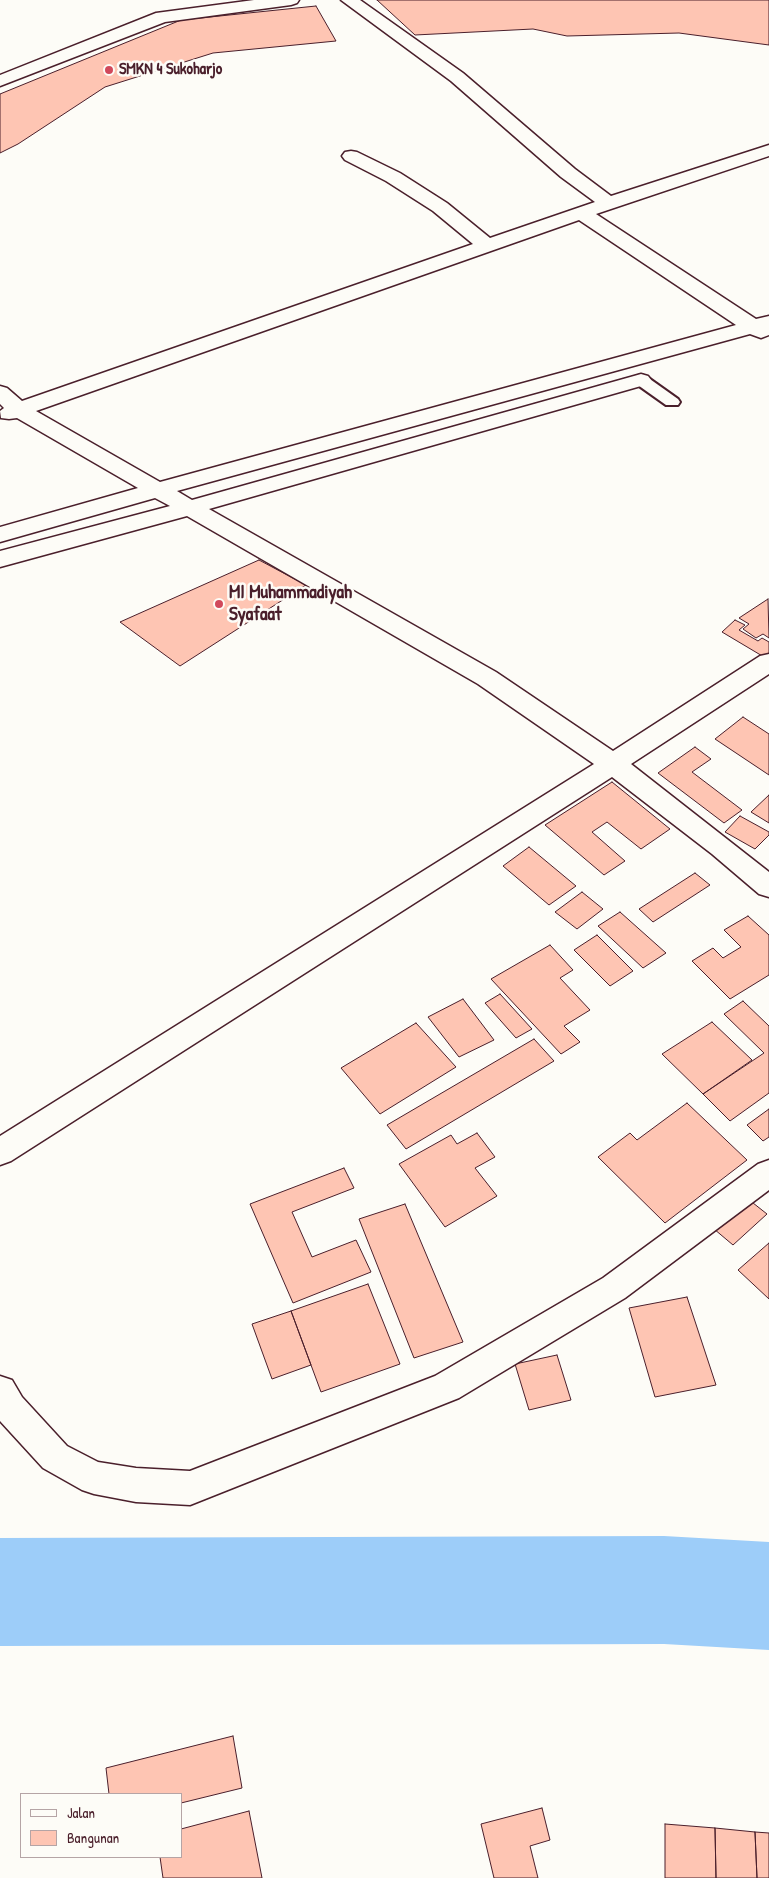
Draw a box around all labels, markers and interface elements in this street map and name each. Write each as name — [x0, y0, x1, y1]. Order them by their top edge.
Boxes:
place label: SMKN 4 Sukoharjo — [119, 60, 222, 80]
marker: SMKN 4 Sukoharjo — [103, 64, 115, 76]
place label: MI Muhammadiyah Syafaat — [229, 582, 352, 626]
marker: MI Muhammadiyah Syafaat — [213, 598, 225, 610]
legend — [20, 1793, 182, 1858]
text: Jalan — [67, 1802, 95, 1823]
text: Bangunan — [67, 1827, 119, 1848]

